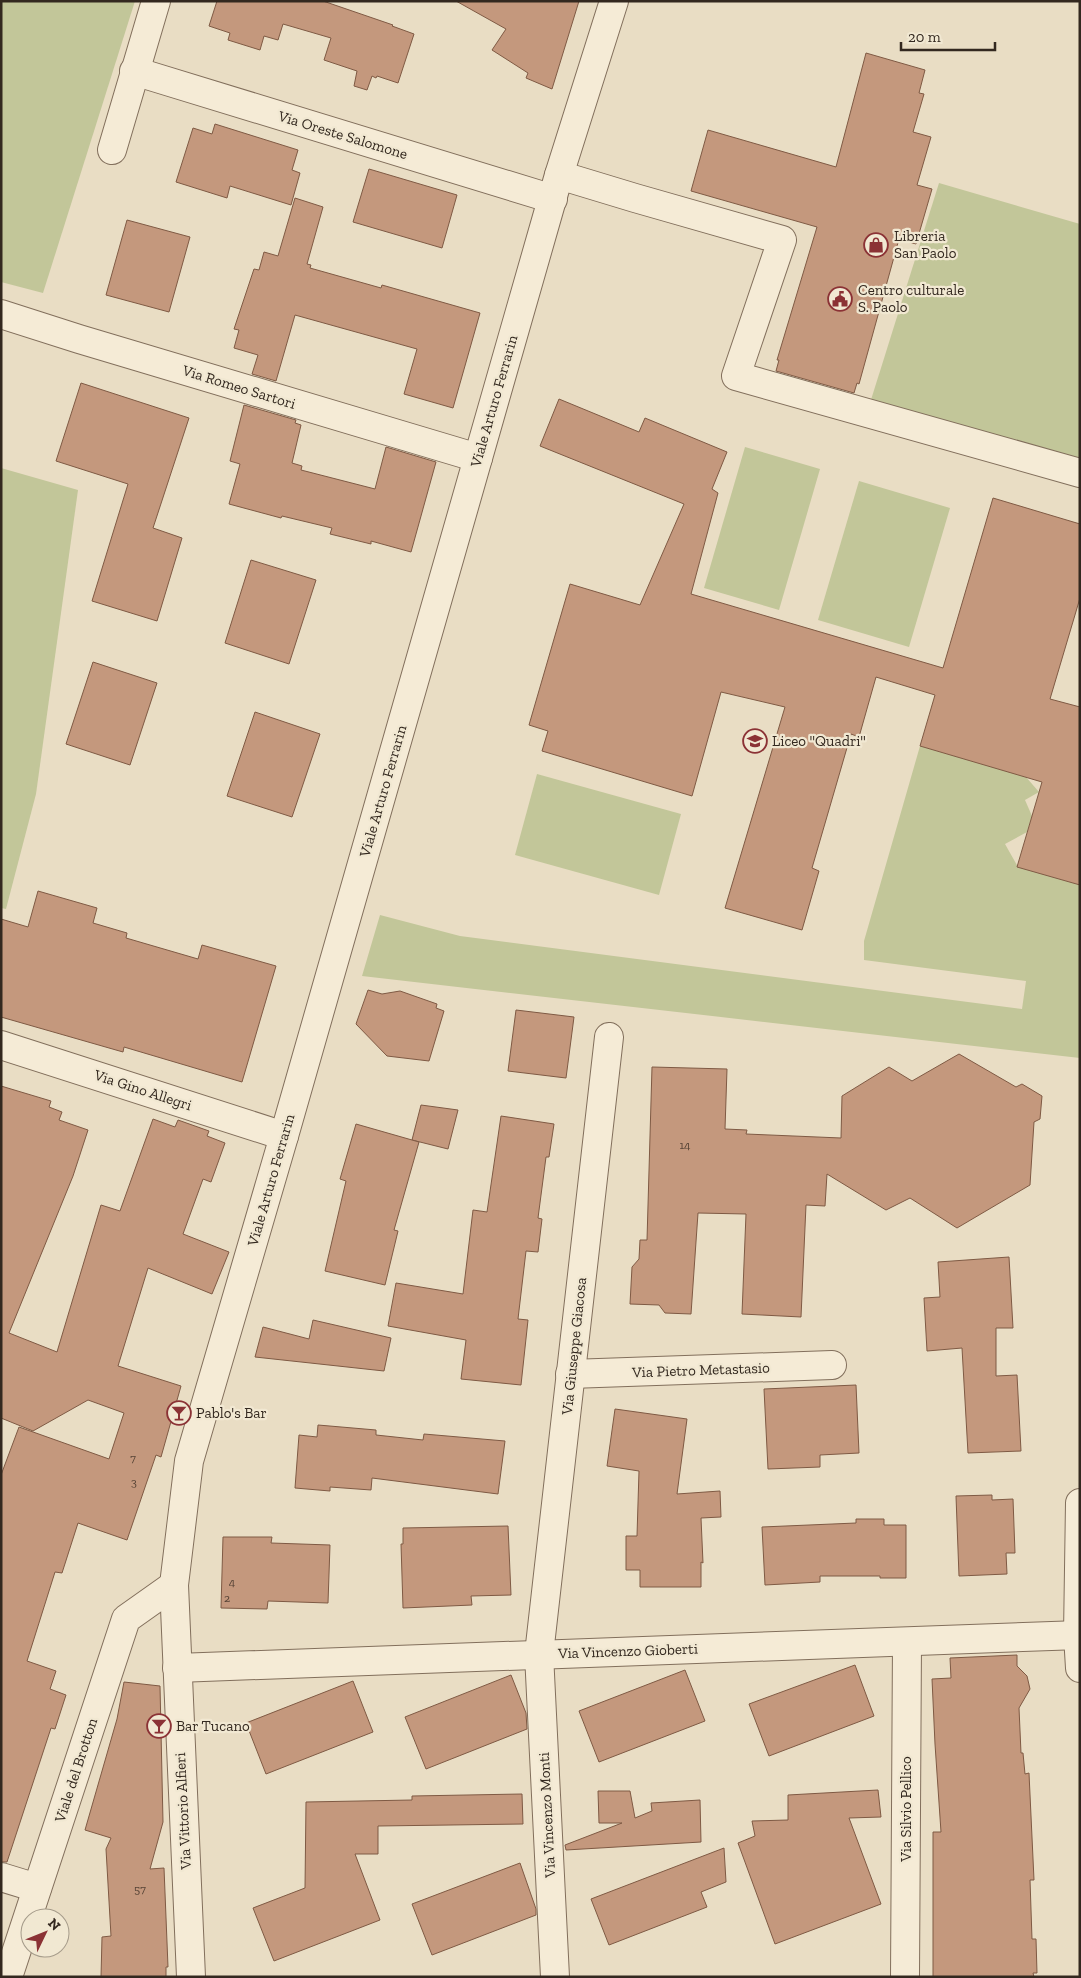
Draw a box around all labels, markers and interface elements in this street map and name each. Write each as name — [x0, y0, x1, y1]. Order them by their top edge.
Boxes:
scale bar — [901, 20, 995, 52]
text: 20 m — [908, 28, 941, 46]
street label: Via Oreste Salomone — [275, 106, 410, 163]
place label: Libreria San Paolo — [894, 227, 957, 262]
shop icon: Libreria San Paolo — [863, 232, 889, 258]
place label: Centro culturale S. Paolo — [858, 281, 964, 316]
public building icon: Centro culturale S. Paolo — [827, 286, 853, 312]
street label: Viale Arturo Ferrarin — [466, 333, 522, 470]
street label: Via Romeo Sartori — [179, 361, 298, 413]
street label: Viale Arturo Ferrarin — [355, 723, 411, 860]
school or university icon: Liceo "Quadri" — [742, 728, 768, 754]
place label: Liceo "Quadri" — [772, 732, 866, 750]
street label: Via Gino Allegri — [91, 1065, 194, 1114]
street label: Viale Arturo Ferrarin — [243, 1112, 299, 1249]
house number: 14 — [679, 1138, 691, 1152]
street label: Via Giuseppe Giacosa — [558, 1276, 590, 1417]
street label: Via Pietro Metastasio — [631, 1359, 770, 1381]
bar icon: Pablo's Bar — [166, 1400, 192, 1426]
place label: Pablo's Bar — [196, 1404, 267, 1422]
house number: 7 — [130, 1451, 136, 1465]
house number: 3 — [131, 1475, 137, 1489]
house number: 4 — [229, 1575, 236, 1589]
house number: 2 — [224, 1591, 230, 1605]
street label: Via Vincenzo Gioberti — [557, 1640, 698, 1662]
bar icon: Bar Tucano — [146, 1713, 172, 1739]
street label: Viale del Brotton — [50, 1715, 101, 1825]
place label: Bar Tucano — [176, 1717, 250, 1735]
street label: Via Vittorio Alfieri — [171, 1752, 195, 1871]
street label: Via Vincenzo Monti — [535, 1752, 559, 1879]
street label: Via Silvio Pellico — [897, 1756, 915, 1863]
house number: 57 — [134, 1882, 146, 1896]
north arrow — [20, 1908, 70, 1958]
text: N — [44, 1915, 64, 1934]

